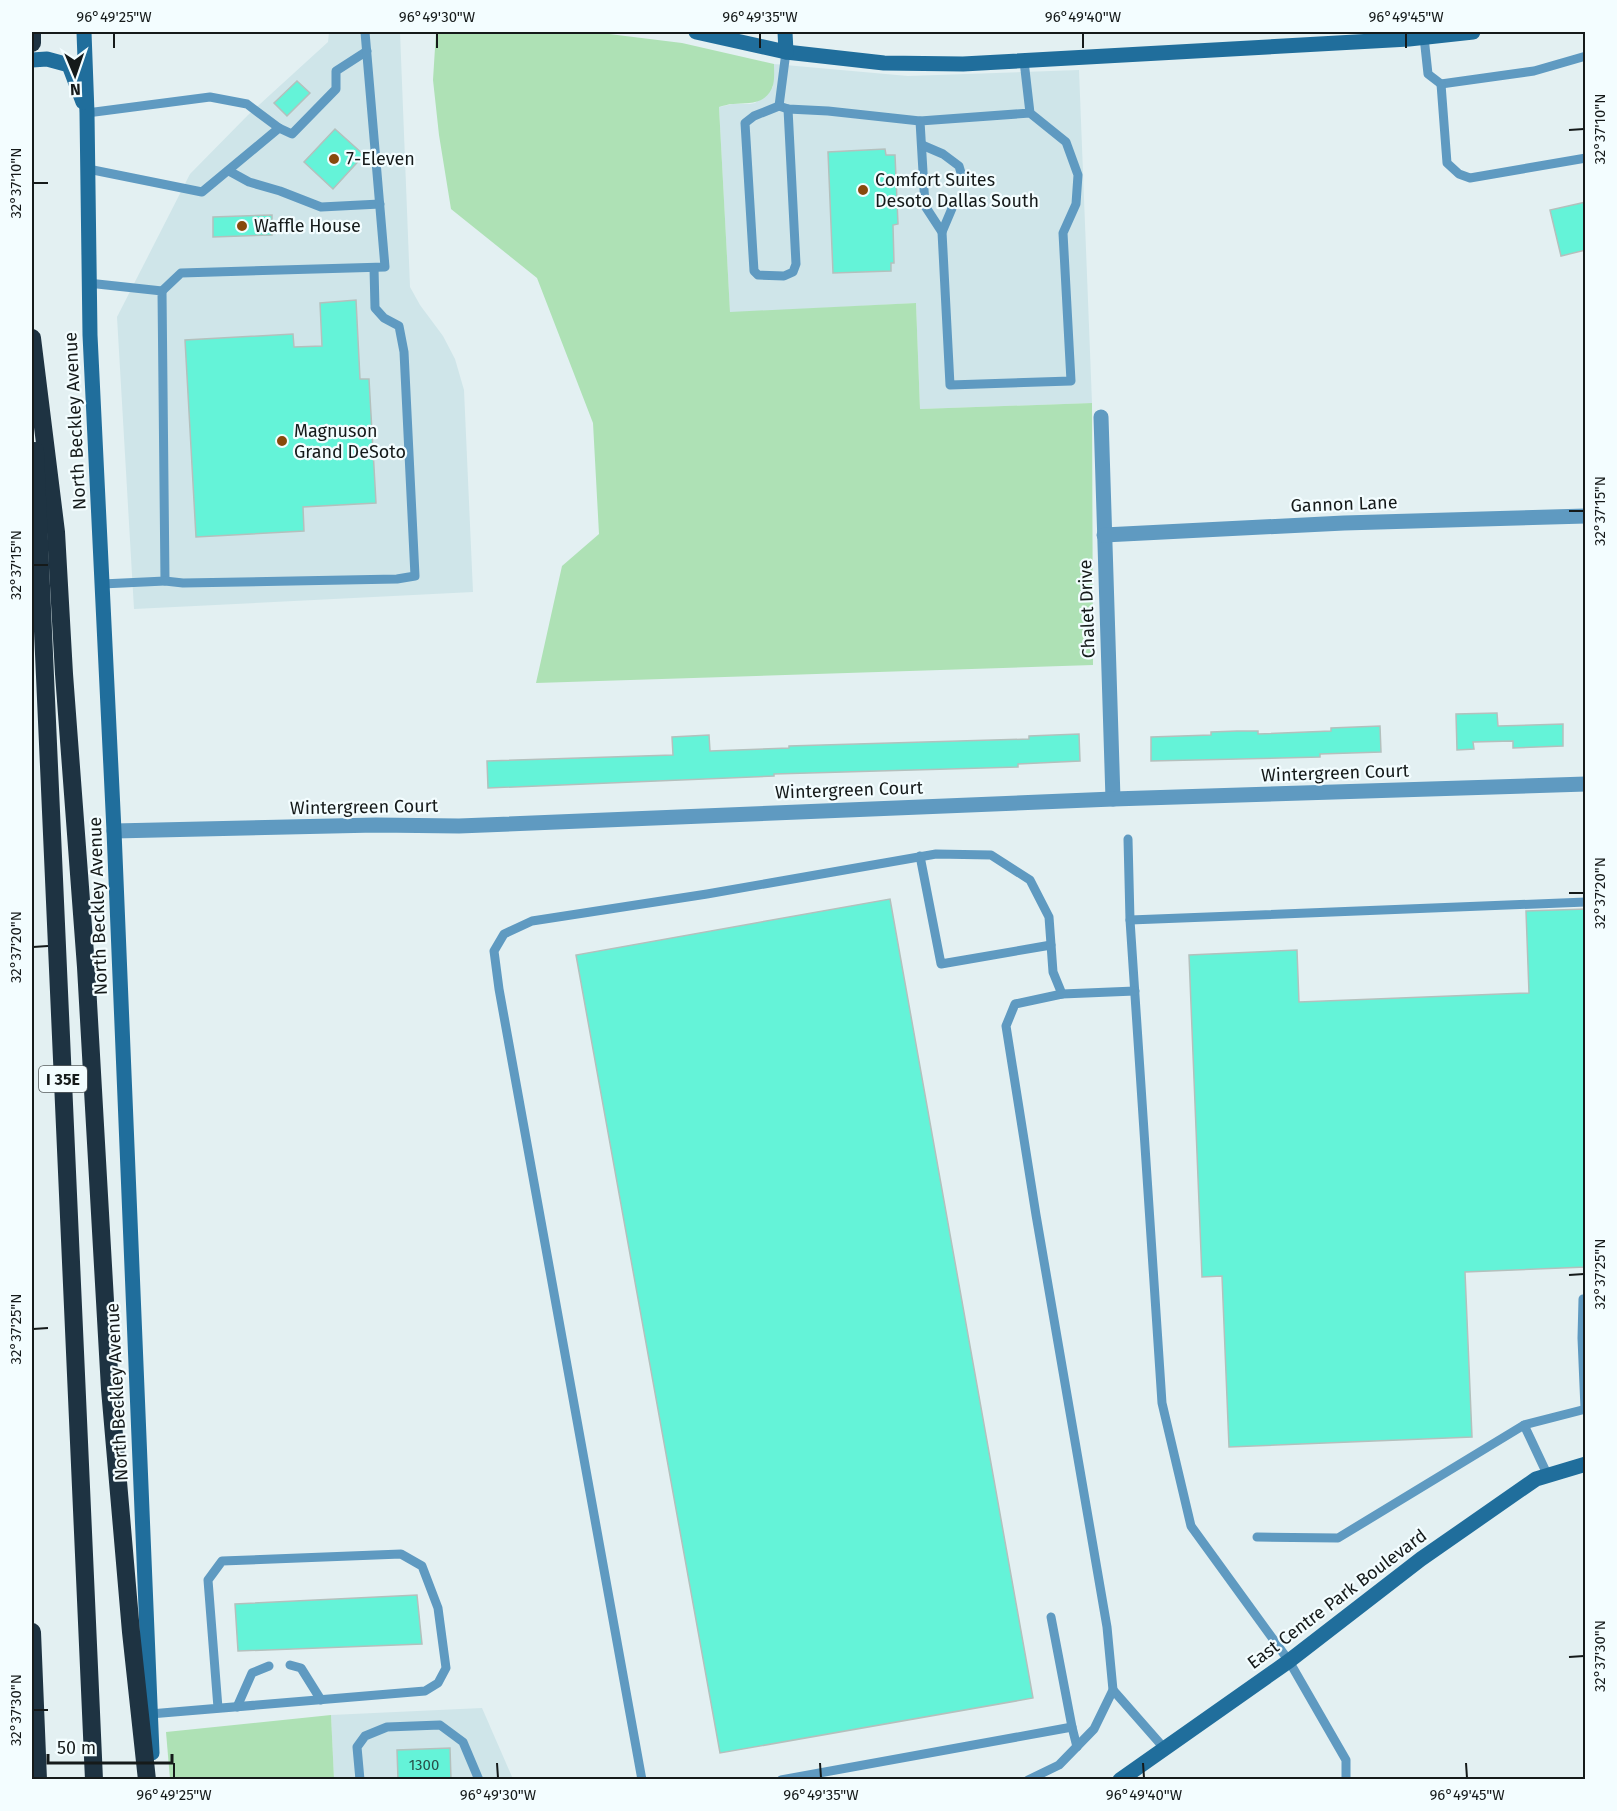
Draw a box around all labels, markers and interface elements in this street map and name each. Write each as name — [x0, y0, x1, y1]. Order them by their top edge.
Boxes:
text: 96°49'25"W — [76, 8, 152, 26]
text: 96°49'30"W — [399, 8, 476, 26]
text: 96°49'35"W — [722, 8, 798, 26]
text: 96°49'40"W — [1045, 8, 1122, 26]
text: 96°49'45"W — [1368, 8, 1444, 26]
north arrow — [45, 45, 105, 105]
text: N — [70, 80, 81, 99]
text: 32°37'10"N — [1591, 93, 1609, 165]
text: 32°37'10"N — [7, 147, 25, 219]
place label: 7-Eleven — [346, 148, 415, 170]
marker: 7-Eleven — [327, 152, 341, 166]
place label: Comfort Suites Desoto Dallas South — [875, 169, 1039, 212]
marker: Comfort Suites Desoto Dallas South — [856, 183, 870, 197]
place label: Waffle House — [254, 215, 361, 237]
marker: Waffle House — [235, 219, 249, 233]
street label: North Beckley Avenue — [59, 331, 91, 511]
place label: Magnuson Grand DeSoto — [294, 420, 406, 463]
marker: Magnuson Grand DeSoto — [275, 434, 289, 448]
text: 32°37'15"N — [1591, 476, 1609, 546]
street label: Gannon Lane — [1290, 491, 1398, 517]
text: 32°37'15"N — [7, 530, 25, 600]
street label: Chalet Drive — [1074, 559, 1100, 659]
street label: Wintergreen Court — [1261, 759, 1410, 787]
street label: Wintergreen Court — [775, 776, 924, 804]
street label: Wintergreen Court — [290, 795, 439, 819]
street label: North Beckley Avenue — [84, 816, 112, 996]
text: 32°37'20"N — [1591, 857, 1609, 929]
text: 32°37'20"N — [7, 911, 25, 983]
road number: I 35E — [39, 1066, 87, 1092]
text: 32°37'25"N — [1591, 1239, 1609, 1309]
text: 32°37'25"N — [7, 1294, 25, 1364]
street label: North Beckley Avenue — [101, 1302, 133, 1482]
street label: East Centre Park Boulevard — [1243, 1524, 1431, 1674]
text: 32°37'30"N — [1591, 1620, 1609, 1692]
text: 32°37'30"N — [7, 1674, 25, 1746]
scale bar — [48, 1727, 172, 1765]
text: 50 m — [57, 1737, 96, 1759]
house number: 1300 — [409, 1756, 439, 1774]
text: 96°49'25"W — [136, 1786, 212, 1804]
text: 96°49'30"W — [460, 1786, 537, 1804]
text: 96°49'35"W — [783, 1786, 859, 1804]
text: 96°49'40"W — [1106, 1786, 1183, 1804]
text: 96°49'45"W — [1429, 1786, 1505, 1804]

